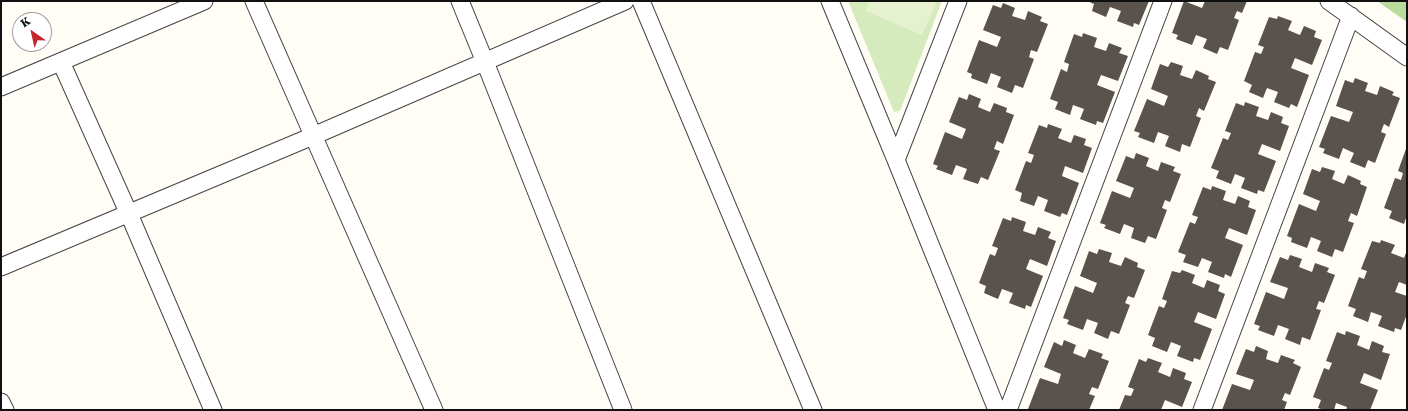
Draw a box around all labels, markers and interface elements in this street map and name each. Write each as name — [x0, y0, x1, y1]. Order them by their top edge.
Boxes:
north arrow — [12, 12, 52, 52]
text: K — [18, 15, 33, 30]

